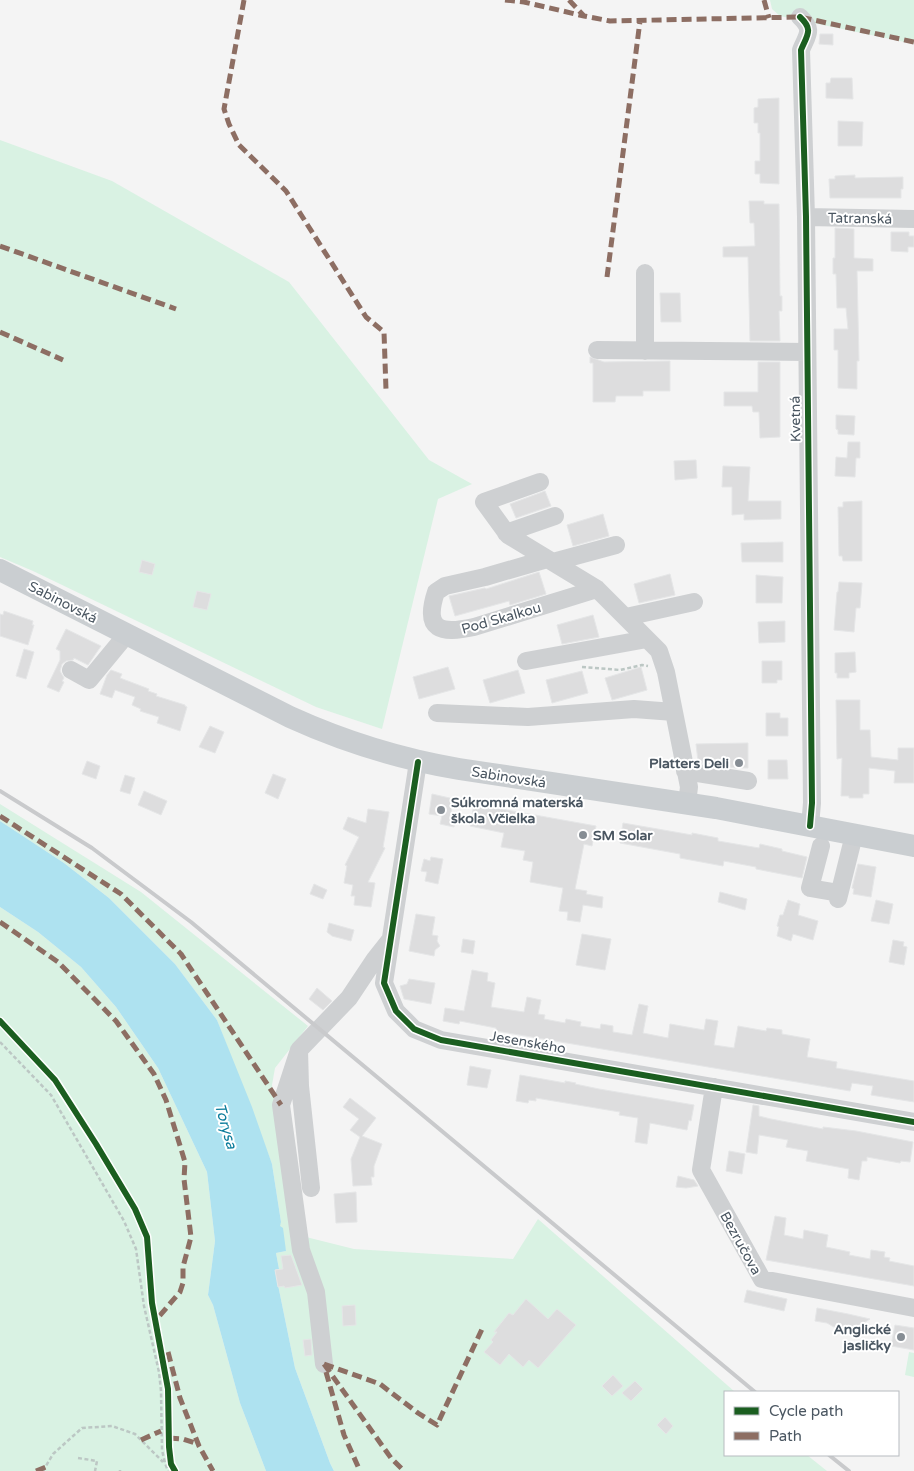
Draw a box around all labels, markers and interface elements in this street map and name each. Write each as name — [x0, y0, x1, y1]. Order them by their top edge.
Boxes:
street label: Tatranská — [828, 209, 892, 228]
street label: Kvetná — [787, 396, 804, 442]
street label: Sabinovská — [25, 578, 100, 627]
street label: Pod Skalkou — [459, 599, 543, 638]
place label: Platters Deli — [649, 755, 729, 772]
marker: Platters Deli — [733, 757, 745, 769]
street label: Sabinovská — [470, 763, 547, 792]
place label: Súkromná materská škola Včielka — [451, 794, 584, 827]
marker: Súkromná materská škola Včielka — [435, 804, 447, 816]
place label: SM Solar — [593, 827, 653, 844]
marker: SM Solar — [577, 829, 589, 841]
street label: Jesenského — [489, 1027, 567, 1058]
water label: Torysa — [211, 1101, 241, 1151]
street label: Bezručova — [716, 1209, 765, 1278]
place label: Anglické jasličky — [833, 1321, 891, 1354]
marker: Anglické jasličky — [895, 1331, 907, 1343]
legend — [724, 1391, 899, 1456]
text: Cycle path — [769, 1402, 843, 1420]
text: Path — [769, 1427, 802, 1445]

